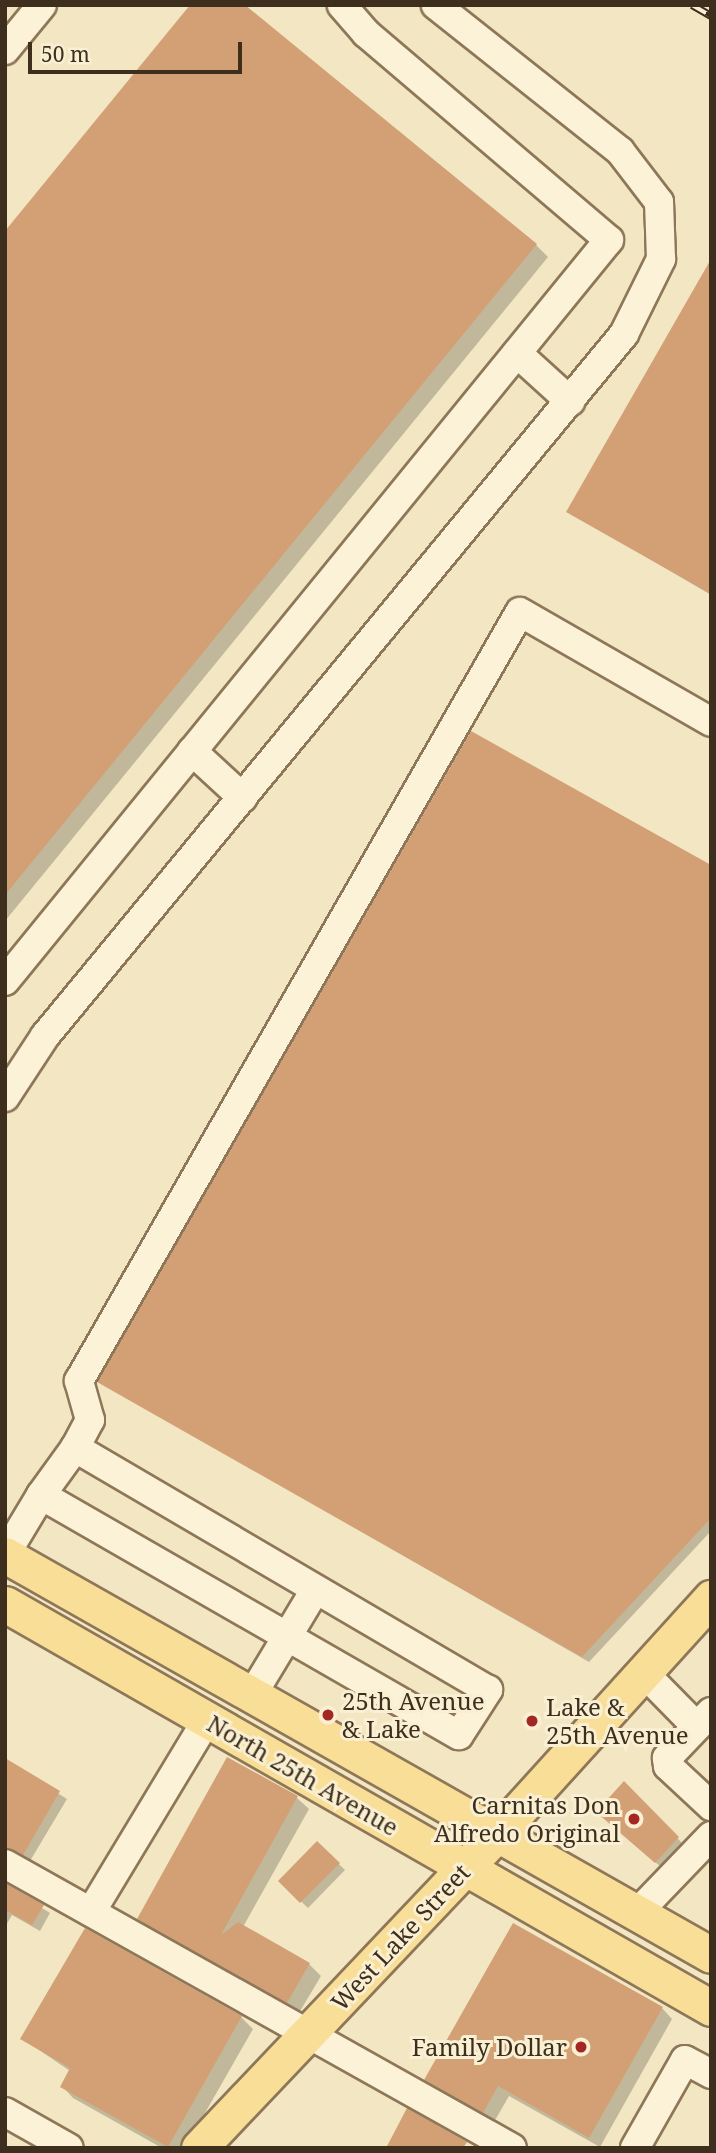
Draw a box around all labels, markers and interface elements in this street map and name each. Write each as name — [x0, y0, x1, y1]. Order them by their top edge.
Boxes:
scale bar — [32, 28, 245, 72]
text: 50 m — [41, 40, 90, 68]
place label: 25th Avenue & Lake — [342, 1687, 485, 1743]
place label: Lake & 25th Avenue — [546, 1693, 689, 1749]
marker: 25th Avenue & Lake — [320, 1707, 336, 1723]
street label: North 25th Avenue — [202, 1709, 404, 1841]
marker: Lake & 25th Avenue — [524, 1713, 540, 1729]
place label: Carnitas Don Alfredo Original — [434, 1791, 620, 1847]
marker: Carnitas Don Alfredo Original — [626, 1811, 642, 1827]
street label: West Lake Street — [325, 1858, 475, 2016]
place label: Family Dollar — [412, 2033, 567, 2061]
marker: Family Dollar — [573, 2039, 589, 2055]

